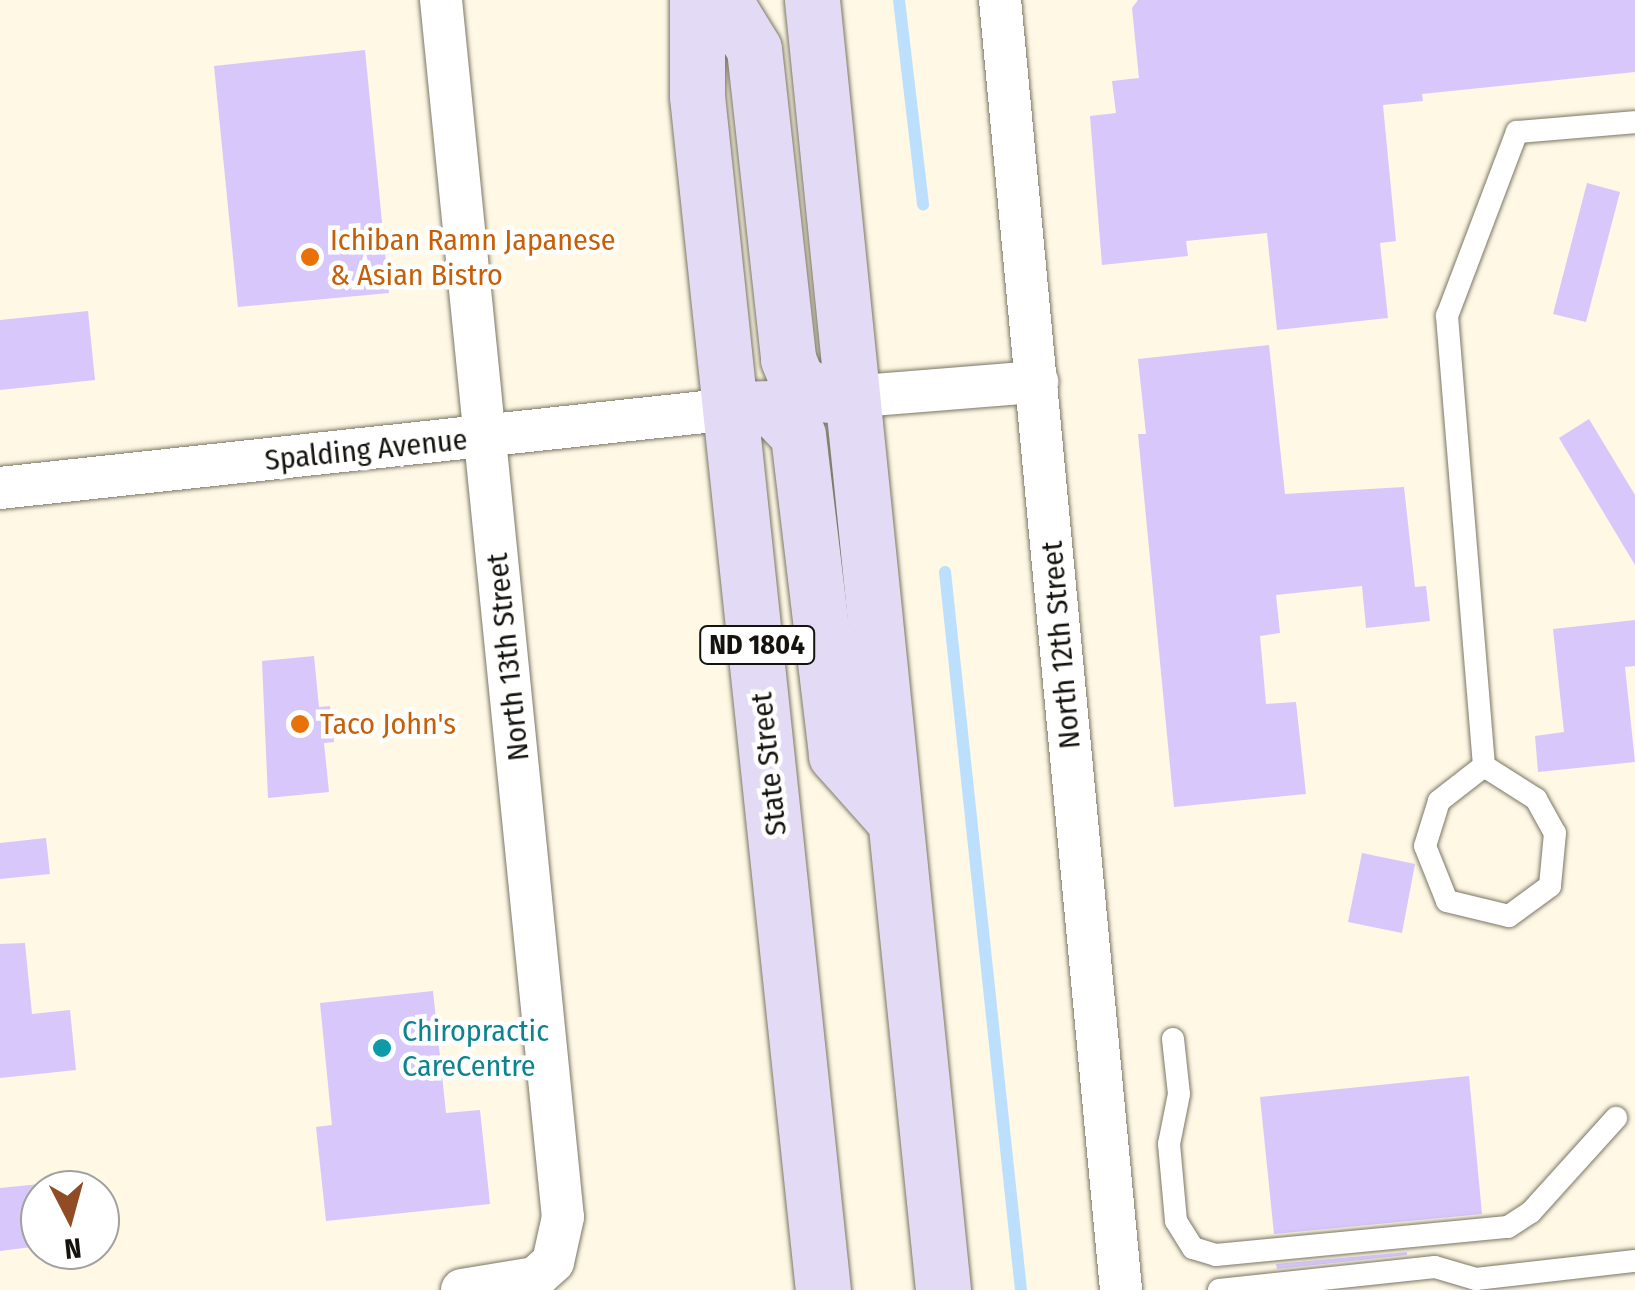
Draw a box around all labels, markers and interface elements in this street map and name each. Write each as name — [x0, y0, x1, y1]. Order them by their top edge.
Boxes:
place label: Ichiban Ramn Japanese & Asian Bistro — [330, 222, 616, 292]
marker: Ichiban Ramn Japanese & Asian Bistro — [299, 246, 321, 268]
street label: Spalding Avenue — [263, 421, 469, 479]
street label: North 12th Street — [1034, 540, 1088, 750]
street label: North 13th Street — [479, 551, 537, 763]
road number: ND 1804 — [697, 622, 817, 668]
street label: State Street — [744, 690, 794, 838]
place label: Taco John's — [320, 706, 456, 742]
marker: Taco John's — [289, 713, 311, 735]
place label: Chiropractic CareCentre — [402, 1013, 549, 1084]
marker: Chiropractic CareCentre — [371, 1037, 393, 1059]
north arrow — [20, 1170, 120, 1270]
text: N — [63, 1231, 83, 1266]

